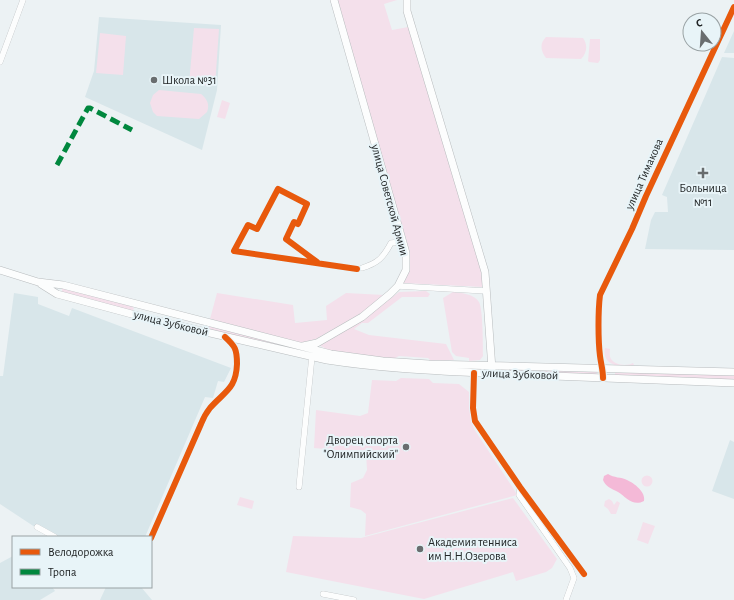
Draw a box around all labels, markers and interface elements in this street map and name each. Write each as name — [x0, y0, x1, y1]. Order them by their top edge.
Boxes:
north arrow — [682, 12, 722, 52]
text: С — [695, 17, 704, 29]
place label: Школа №31 — [162, 74, 217, 86]
marker: Школа №31 — [149, 75, 159, 85]
street label: улица Тимакова — [623, 136, 666, 213]
street label: улица Советской Армии — [368, 142, 411, 257]
marker: Больница №11 — [697, 167, 709, 179]
place label: Больница №11 — [679, 182, 727, 208]
street label: улица Зубковой — [131, 308, 209, 339]
street label: улица Зубковой — [481, 367, 558, 382]
place label: Дворец спорта "Олимпийский" — [323, 434, 399, 460]
marker: Дворец спорта "Олимпийский" — [401, 442, 411, 452]
legend — [12, 536, 152, 588]
place label: Академия тенниса им Н.Н.Озерова — [428, 536, 518, 562]
marker: Академия тенниса им Н.Н.Озерова — [415, 544, 425, 554]
text: Велодорожка — [48, 546, 114, 558]
text: Тропа — [48, 566, 77, 578]

